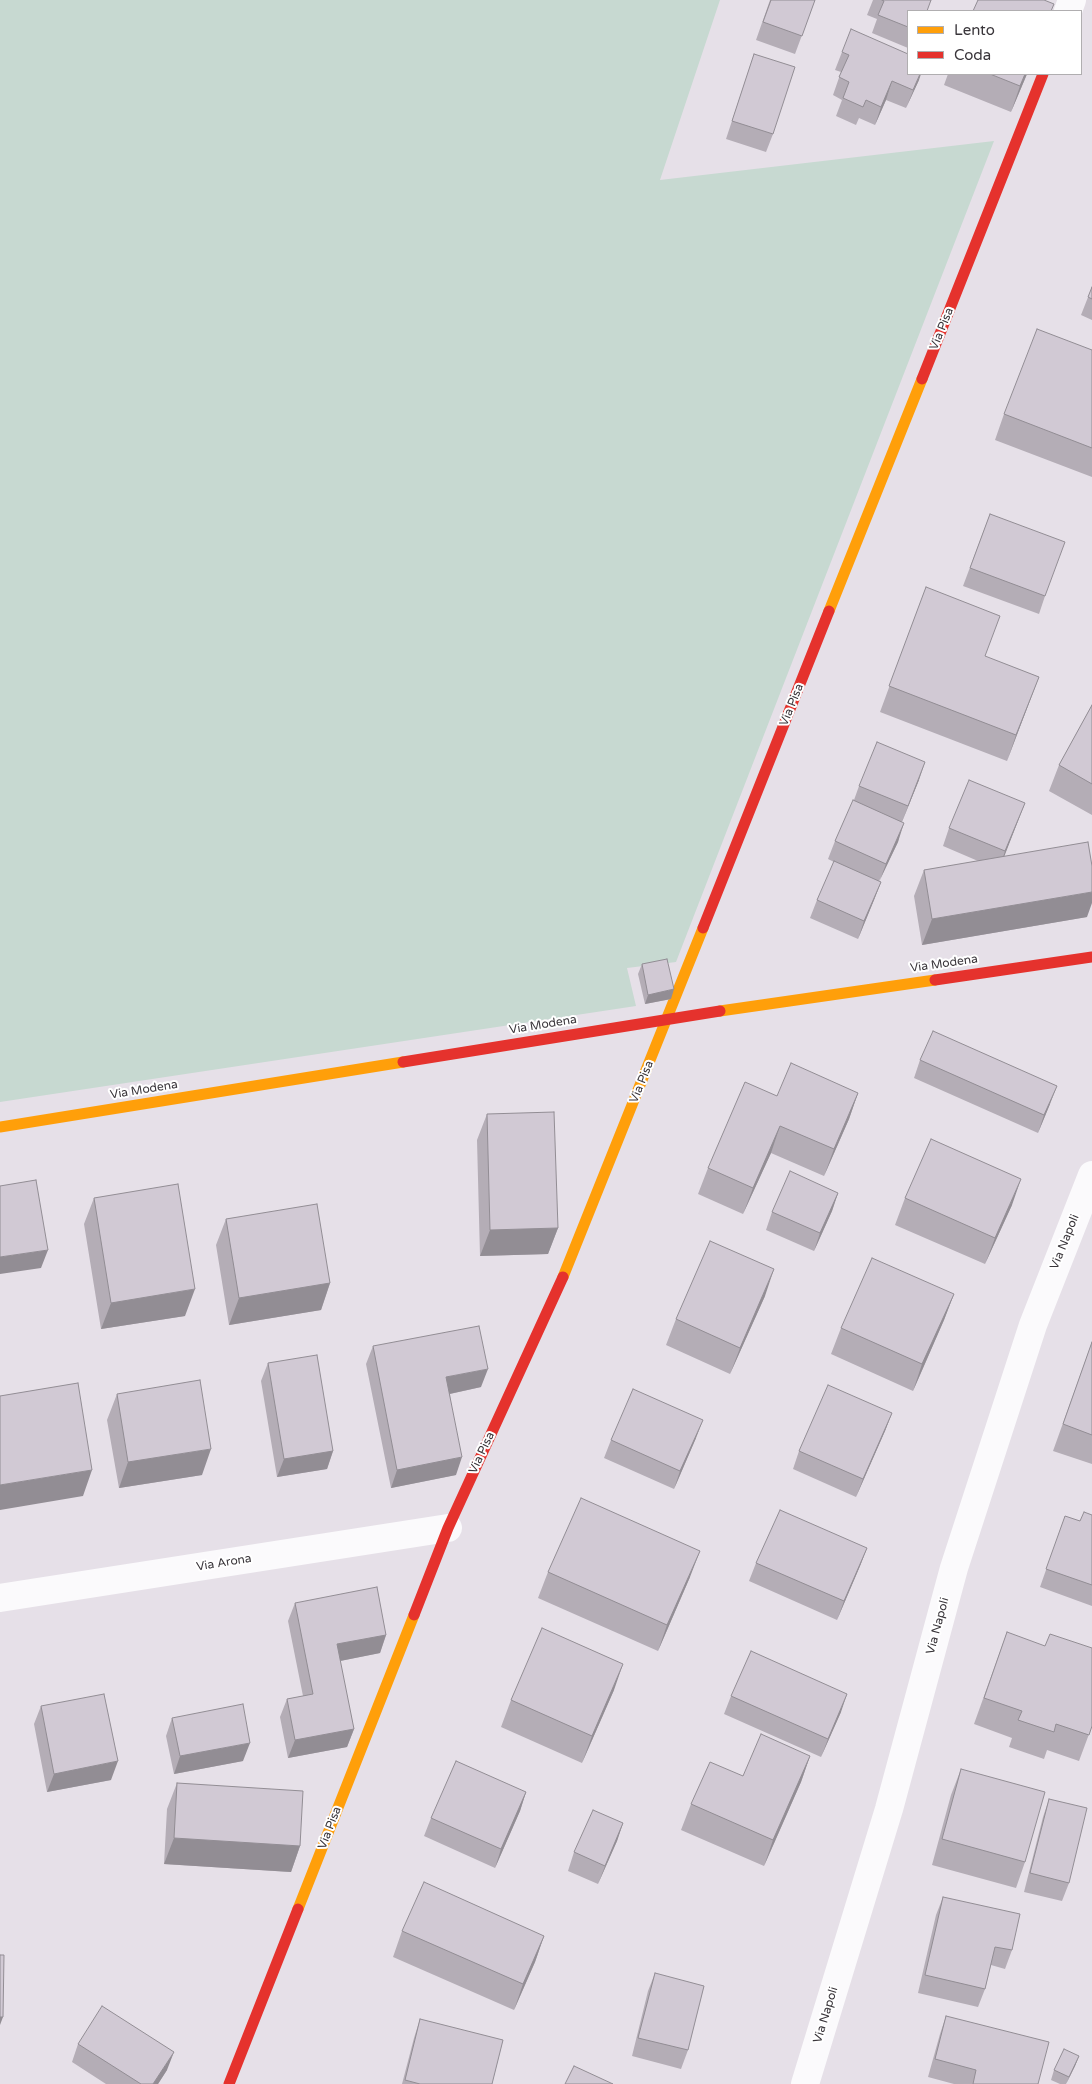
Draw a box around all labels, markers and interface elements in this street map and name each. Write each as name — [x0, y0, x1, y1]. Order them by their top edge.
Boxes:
legend — [907, 10, 1082, 75]
text: Lento — [954, 21, 995, 39]
text: Coda — [954, 46, 991, 64]
street label: Via Pisa — [927, 306, 957, 352]
street label: Via Pisa — [777, 682, 807, 728]
street label: Via Modena — [909, 952, 979, 976]
street label: Via Modena — [508, 1013, 578, 1037]
street label: Via Pisa — [627, 1059, 657, 1105]
street label: Via Modena — [109, 1078, 179, 1102]
street label: Via Napoli — [1047, 1212, 1083, 1272]
street label: Via Pisa — [466, 1430, 498, 1476]
street label: Via Arona — [195, 1552, 253, 1574]
street label: Via Napoli — [924, 1596, 952, 1656]
street label: Via Pisa — [315, 1805, 345, 1851]
street label: Via Napoli — [811, 1985, 841, 2045]

